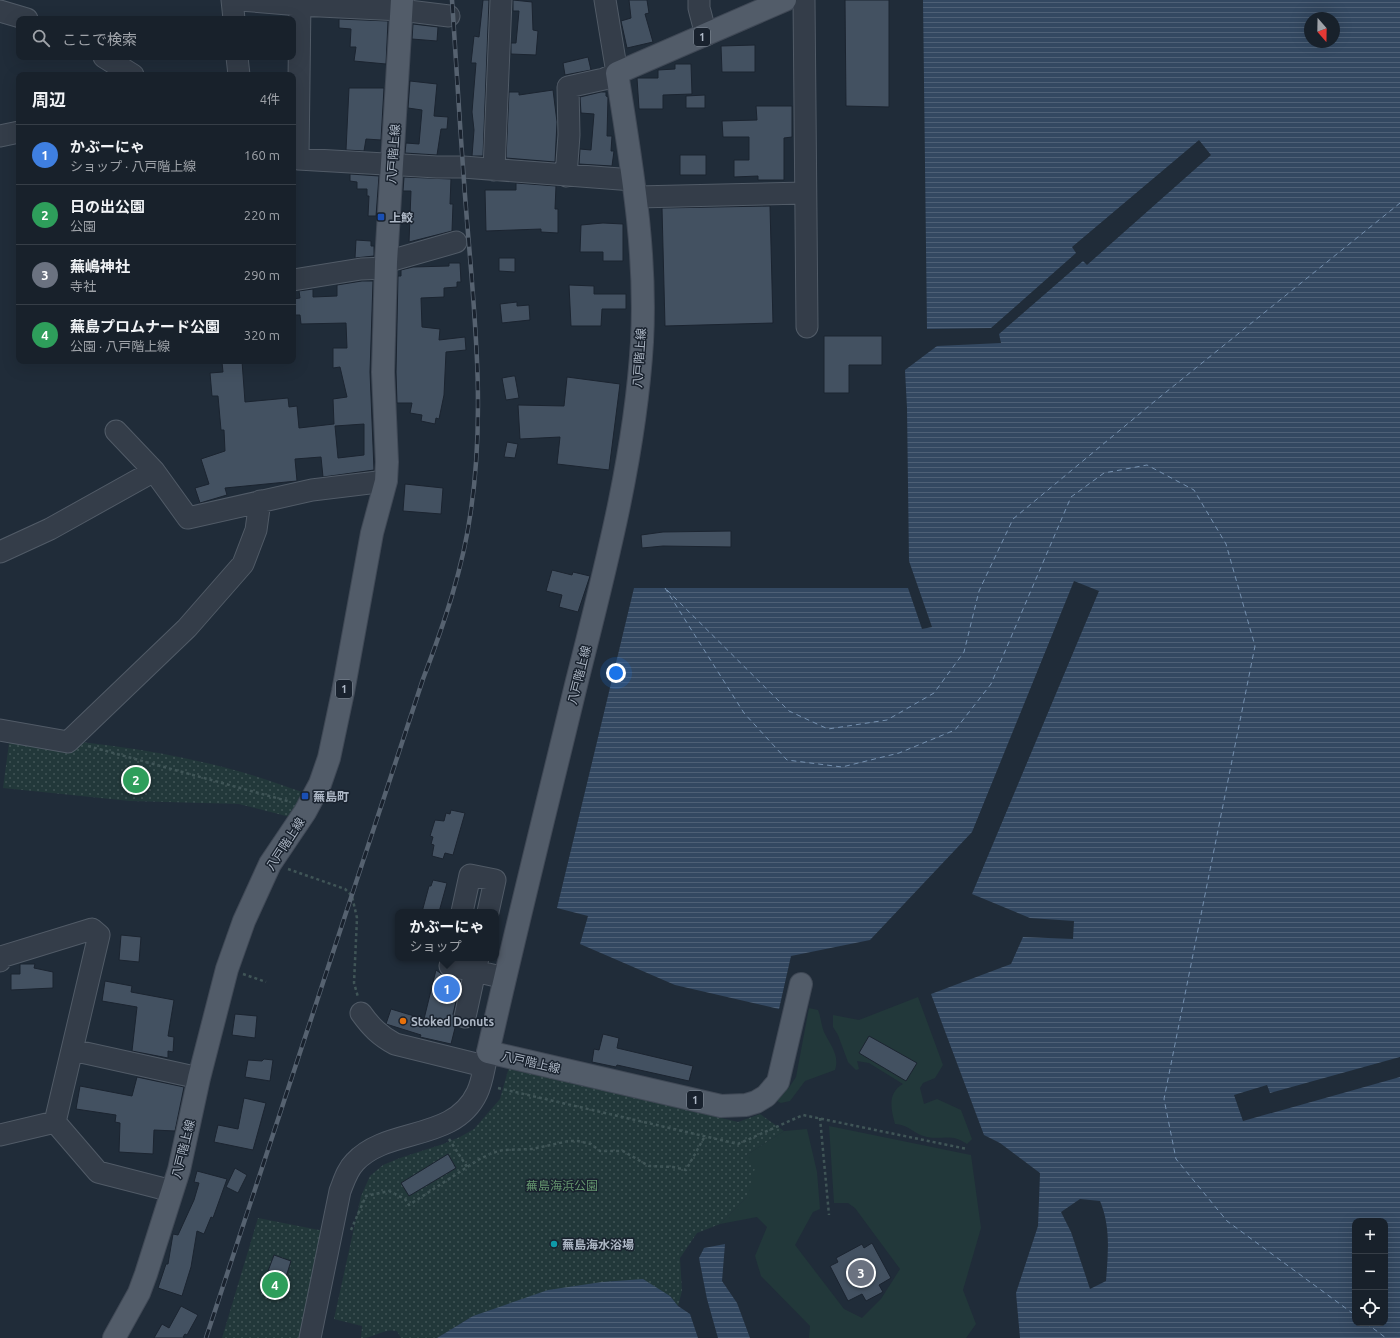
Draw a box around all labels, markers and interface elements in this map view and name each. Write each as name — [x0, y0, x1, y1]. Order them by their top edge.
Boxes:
north arrow — [1304, 12, 1340, 48]
search box — [16, 16, 296, 60]
icon: search — [30, 27, 52, 49]
road number: 1 — [694, 28, 710, 46]
text: ここで検索 — [62, 31, 137, 48]
text: 周辺 — [32, 90, 66, 109]
text: 4件 — [260, 92, 280, 106]
street label: 八戸階上線 — [384, 124, 402, 184]
text: かぶーにゃ — [70, 138, 145, 155]
text: 1 — [41, 148, 49, 162]
text: 160 m — [244, 148, 280, 162]
text: ショップ · 八戸階上線 — [70, 159, 196, 173]
text: 日の出公園 — [70, 198, 145, 215]
text: 2 — [41, 208, 49, 222]
text: 220 m — [244, 208, 280, 222]
place label: 上鮫 — [389, 211, 413, 224]
marker: 上鮫 — [376, 212, 386, 222]
text: 公園 — [70, 219, 96, 233]
text: 蕪嶋神社 — [70, 258, 130, 275]
text: 3 — [41, 268, 49, 282]
text: 290 m — [244, 268, 280, 282]
text: 寺社 — [70, 279, 96, 293]
text: 蕪島プロムナード公園 — [70, 318, 220, 335]
text: 4 — [41, 328, 49, 342]
text: 320 m — [244, 328, 280, 342]
street label: 八戸階上線 — [630, 328, 648, 388]
text: 公園 · 八戸階上線 — [70, 339, 170, 353]
street label: 八戸階上線 — [565, 644, 593, 706]
your location — [606, 663, 626, 683]
road number: 1 — [336, 680, 352, 698]
pin: 2 — [123, 765, 149, 795]
place label: 蕪島町 — [313, 790, 349, 803]
marker: 蕪島町 — [300, 791, 310, 801]
street label: 八戸階上線 — [263, 815, 307, 873]
popup — [395, 909, 499, 961]
text: かぶーにゃ — [409, 918, 485, 935]
text: ショップ — [409, 939, 462, 953]
pin: 1 — [434, 974, 460, 1004]
place label: Stoked Donuts — [411, 1015, 495, 1028]
marker: Stoked Donuts — [398, 1016, 408, 1026]
street label: 八戸階上線 — [500, 1049, 562, 1075]
road number: 1 — [687, 1091, 703, 1109]
street label: 八戸階上線 — [169, 1118, 197, 1180]
park label: 蕪島海浜公園 — [526, 1179, 598, 1192]
map controls — [1352, 1218, 1388, 1326]
button: + — [1352, 1218, 1388, 1254]
place label: 蕪島海水浴場 — [562, 1238, 634, 1251]
marker: 蕪島海水浴場 — [549, 1239, 559, 1249]
button: − — [1352, 1254, 1388, 1290]
pin: 3 — [848, 1258, 874, 1288]
pin: 4 — [262, 1270, 288, 1300]
button: locate — [1352, 1290, 1388, 1326]

